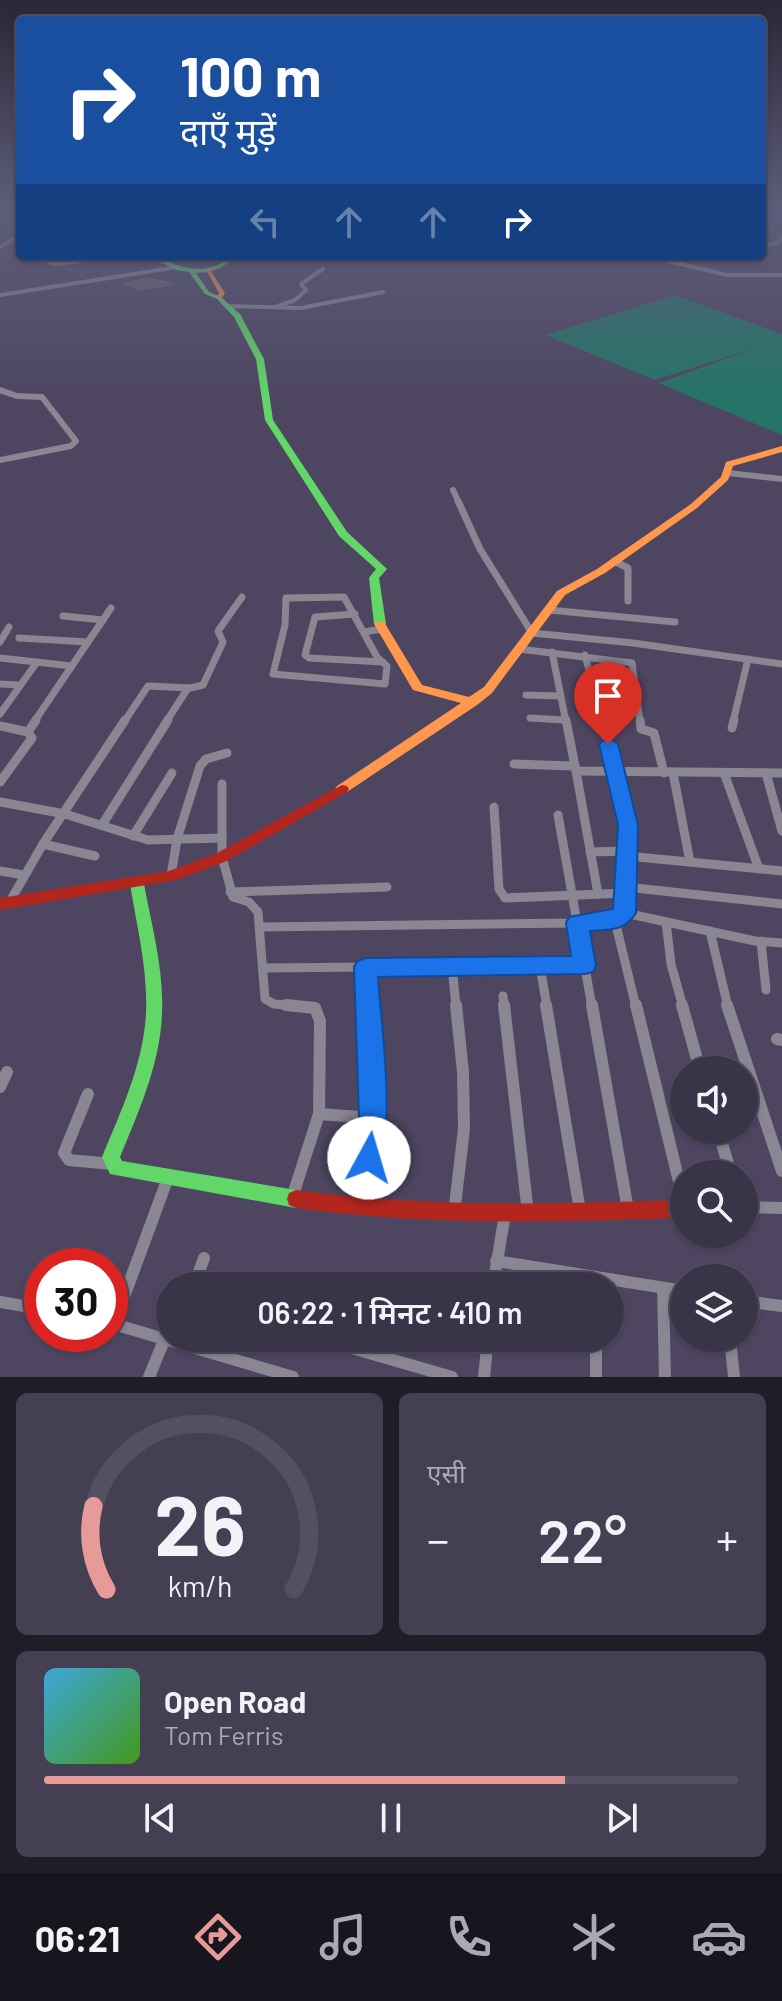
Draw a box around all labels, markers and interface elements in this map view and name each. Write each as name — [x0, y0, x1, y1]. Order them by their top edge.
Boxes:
text: 100 m — [180, 41, 322, 108]
icon: right — [48, 48, 152, 152]
text: दाएँ मुड़ें — [180, 109, 276, 152]
icon: left — [243, 200, 287, 244]
icon: ahead — [327, 200, 371, 244]
icon: ahead — [411, 200, 455, 244]
icon: right — [495, 200, 539, 244]
pin — [574, 662, 642, 744]
icon: arrive — [586, 674, 630, 718]
map controls — [670, 1056, 758, 1352]
button: sound — [670, 1056, 758, 1144]
position arrow — [327, 1116, 411, 1200]
button: search — [670, 1160, 758, 1248]
speed limit sign: 30 — [24, 1248, 128, 1352]
button: layers — [670, 1264, 758, 1352]
text: 06:22 · 1 मिनट · 410 m — [258, 1294, 522, 1330]
text: एसी — [427, 1457, 466, 1488]
text: 26 — [154, 1473, 245, 1573]
text: 22° — [538, 1503, 627, 1575]
text: − — [427, 1512, 449, 1565]
text: + — [716, 1512, 738, 1565]
text: km/h — [167, 1568, 232, 1603]
text: Open Road — [164, 1683, 306, 1719]
text: Tom Ferris — [164, 1719, 284, 1750]
icon: previous — [138, 1796, 182, 1840]
icon: pause — [369, 1796, 413, 1840]
icon: next — [600, 1796, 644, 1840]
icon: directions — [190, 1909, 246, 1965]
icon: music — [315, 1909, 371, 1965]
icon: phone — [441, 1909, 497, 1965]
icon: climate — [566, 1909, 622, 1965]
icon: car — [691, 1909, 747, 1965]
text: 06:21 — [35, 1916, 120, 1959]

